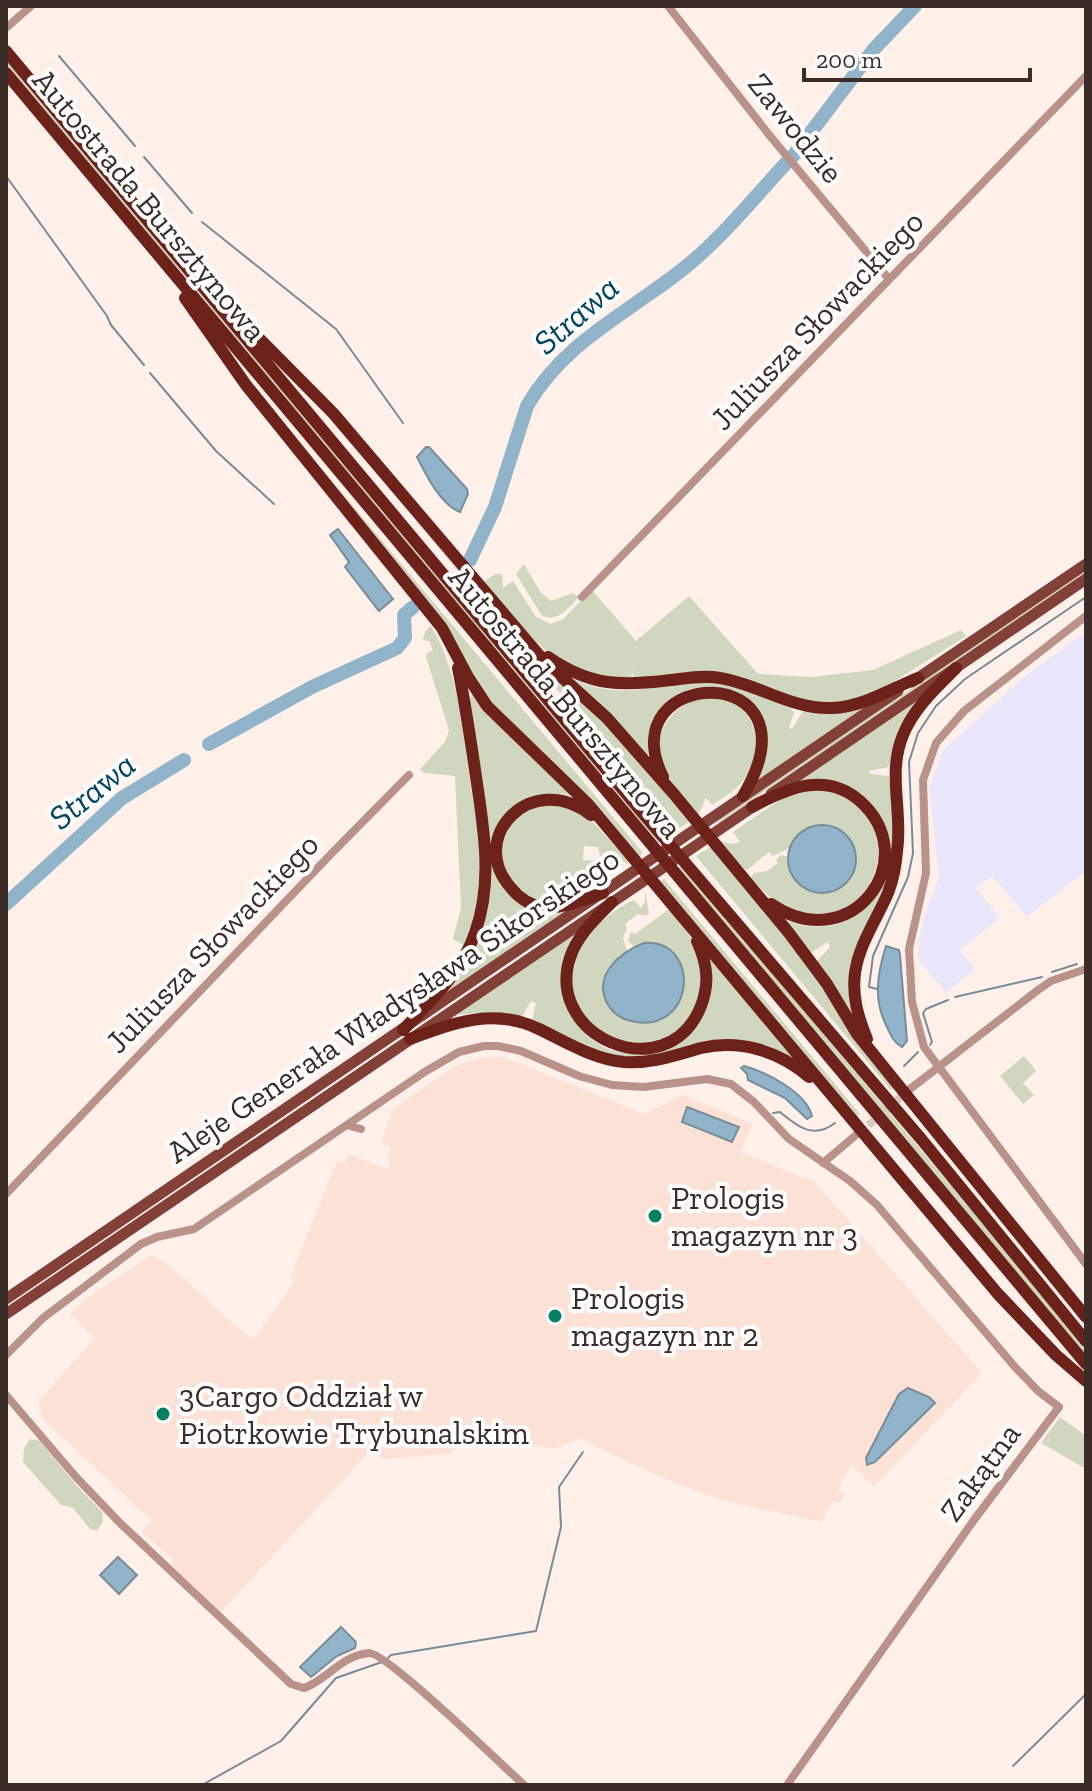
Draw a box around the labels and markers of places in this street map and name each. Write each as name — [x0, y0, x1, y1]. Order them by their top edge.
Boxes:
place label: Prologis magazyn nr 3 — [671, 1179, 858, 1254]
marker: Prologis magazyn nr 3 — [646, 1207, 664, 1225]
place label: Prologis magazyn nr 2 — [571, 1279, 759, 1354]
marker: Prologis magazyn nr 2 — [546, 1307, 564, 1325]
place label: 3Cargo Oddział w Piotrkowie Trybunalskim — [179, 1377, 529, 1452]
marker: 3Cargo Oddział w Piotrkowie Trybunalskim — [154, 1405, 172, 1423]

